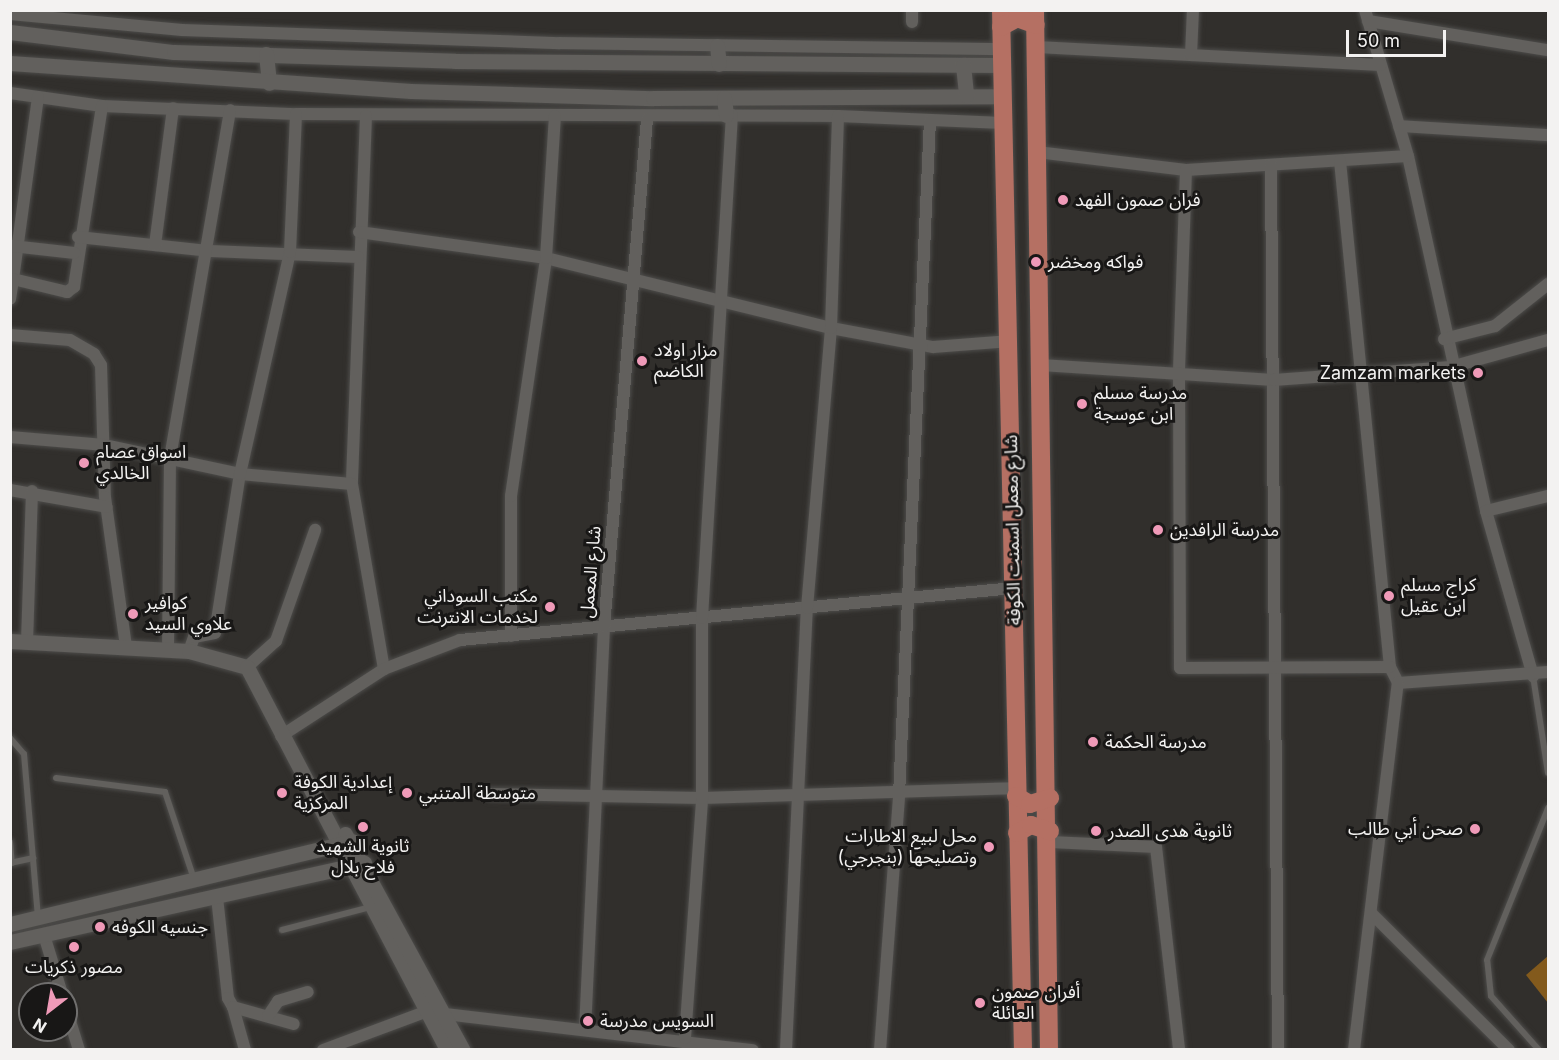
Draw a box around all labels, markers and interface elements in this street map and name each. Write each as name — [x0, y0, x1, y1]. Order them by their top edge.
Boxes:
scale bar — [1349, 18, 1450, 56]
text: 50 m — [1357, 30, 1400, 51]
place label: فران صمون الفهد — [1075, 189, 1201, 211]
marker: فران صمون الفهد — [1056, 193, 1070, 207]
place label: فواكه ومخضر — [1048, 251, 1143, 273]
marker: فواكه ومخضر — [1029, 255, 1043, 269]
place label: مزار اولاد الكاضم — [654, 340, 717, 382]
marker: مزار اولاد الكاضم — [635, 354, 649, 368]
place label: Zamzam markets — [1320, 362, 1466, 384]
marker: Zamzam markets — [1471, 366, 1485, 380]
place label: مدرسة مسلم ابن عوسجة — [1094, 383, 1187, 426]
marker: مدرسة مسلم ابن عوسجة — [1075, 397, 1089, 411]
street label: شارع معمل اسمنت الكوفة — [1001, 434, 1025, 626]
place label: اسواق عصام الخالدي — [96, 442, 186, 484]
marker: اسواق عصام الخالدي — [77, 456, 91, 470]
place label: مدرسة الرافدين — [1170, 519, 1279, 541]
marker: مدرسة الرافدين — [1151, 523, 1165, 537]
street label: شارع المعمل — [576, 525, 606, 619]
place label: كراج مسلم ابن عقيل — [1401, 575, 1476, 618]
place label: مكتب السوداني لخدمات الانترنت — [417, 586, 538, 628]
marker: كراج مسلم ابن عقيل — [1382, 589, 1396, 603]
place label: كوافير علاوي السيد — [145, 593, 232, 636]
marker: مكتب السوداني لخدمات الانترنت — [543, 600, 557, 614]
marker: كوافير علاوي السيد — [126, 607, 140, 621]
place label: مدرسة الحكمة — [1105, 731, 1207, 753]
marker: مدرسة الحكمة — [1086, 735, 1100, 749]
place label: إعدادية الكوفة المركزية — [294, 772, 392, 814]
place label: متوسطة المتنبي — [419, 782, 536, 804]
marker: إعدادية الكوفة المركزية — [275, 786, 289, 800]
marker: متوسطة المتنبي — [400, 786, 414, 800]
place label: صحن أبي طالب — [1348, 818, 1463, 840]
marker: ثانوية الشهيد فلاح بلال — [356, 820, 370, 834]
place label: ثانوية هدى الصدر — [1108, 820, 1232, 842]
marker: صحن أبي طالب — [1468, 822, 1482, 836]
marker: ثانوية هدى الصدر — [1089, 824, 1103, 838]
place label: محل لبيع الاطارات وتصليحها (بنجرجي) — [838, 826, 977, 868]
place label: ثانوية الشهيد فلاح بلال — [317, 836, 409, 878]
marker: محل لبيع الاطارات وتصليحها (بنجرجي) — [982, 840, 996, 854]
place label: جنسيه الكوفه — [112, 916, 208, 938]
marker: جنسيه الكوفه — [93, 920, 107, 934]
marker: مصور ذكريات — [67, 940, 81, 954]
place label: مصور ذكريات — [25, 956, 123, 978]
north arrow — [18, 982, 78, 1042]
place label: أفران صمون العائلة — [992, 982, 1080, 1024]
marker: أفران صمون العائلة — [973, 996, 987, 1010]
place label: السويس مدرسة — [600, 1010, 714, 1032]
text: N — [29, 1014, 50, 1037]
marker: السويس مدرسة — [581, 1014, 595, 1028]

